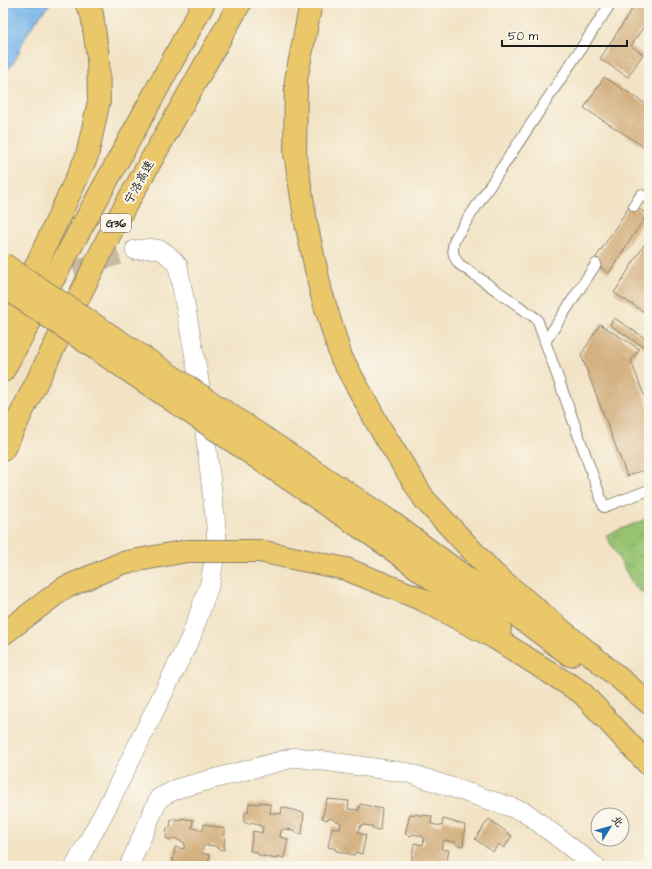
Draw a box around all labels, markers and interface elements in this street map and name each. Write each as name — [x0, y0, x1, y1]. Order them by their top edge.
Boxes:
scale bar — [502, 22, 627, 48]
text: 50 m — [508, 28, 539, 45]
street label: 宁洛高速 — [120, 157, 159, 207]
road number: G36 — [101, 214, 131, 232]
north arrow — [590, 807, 630, 847]
text: 北 — [608, 812, 627, 830]

